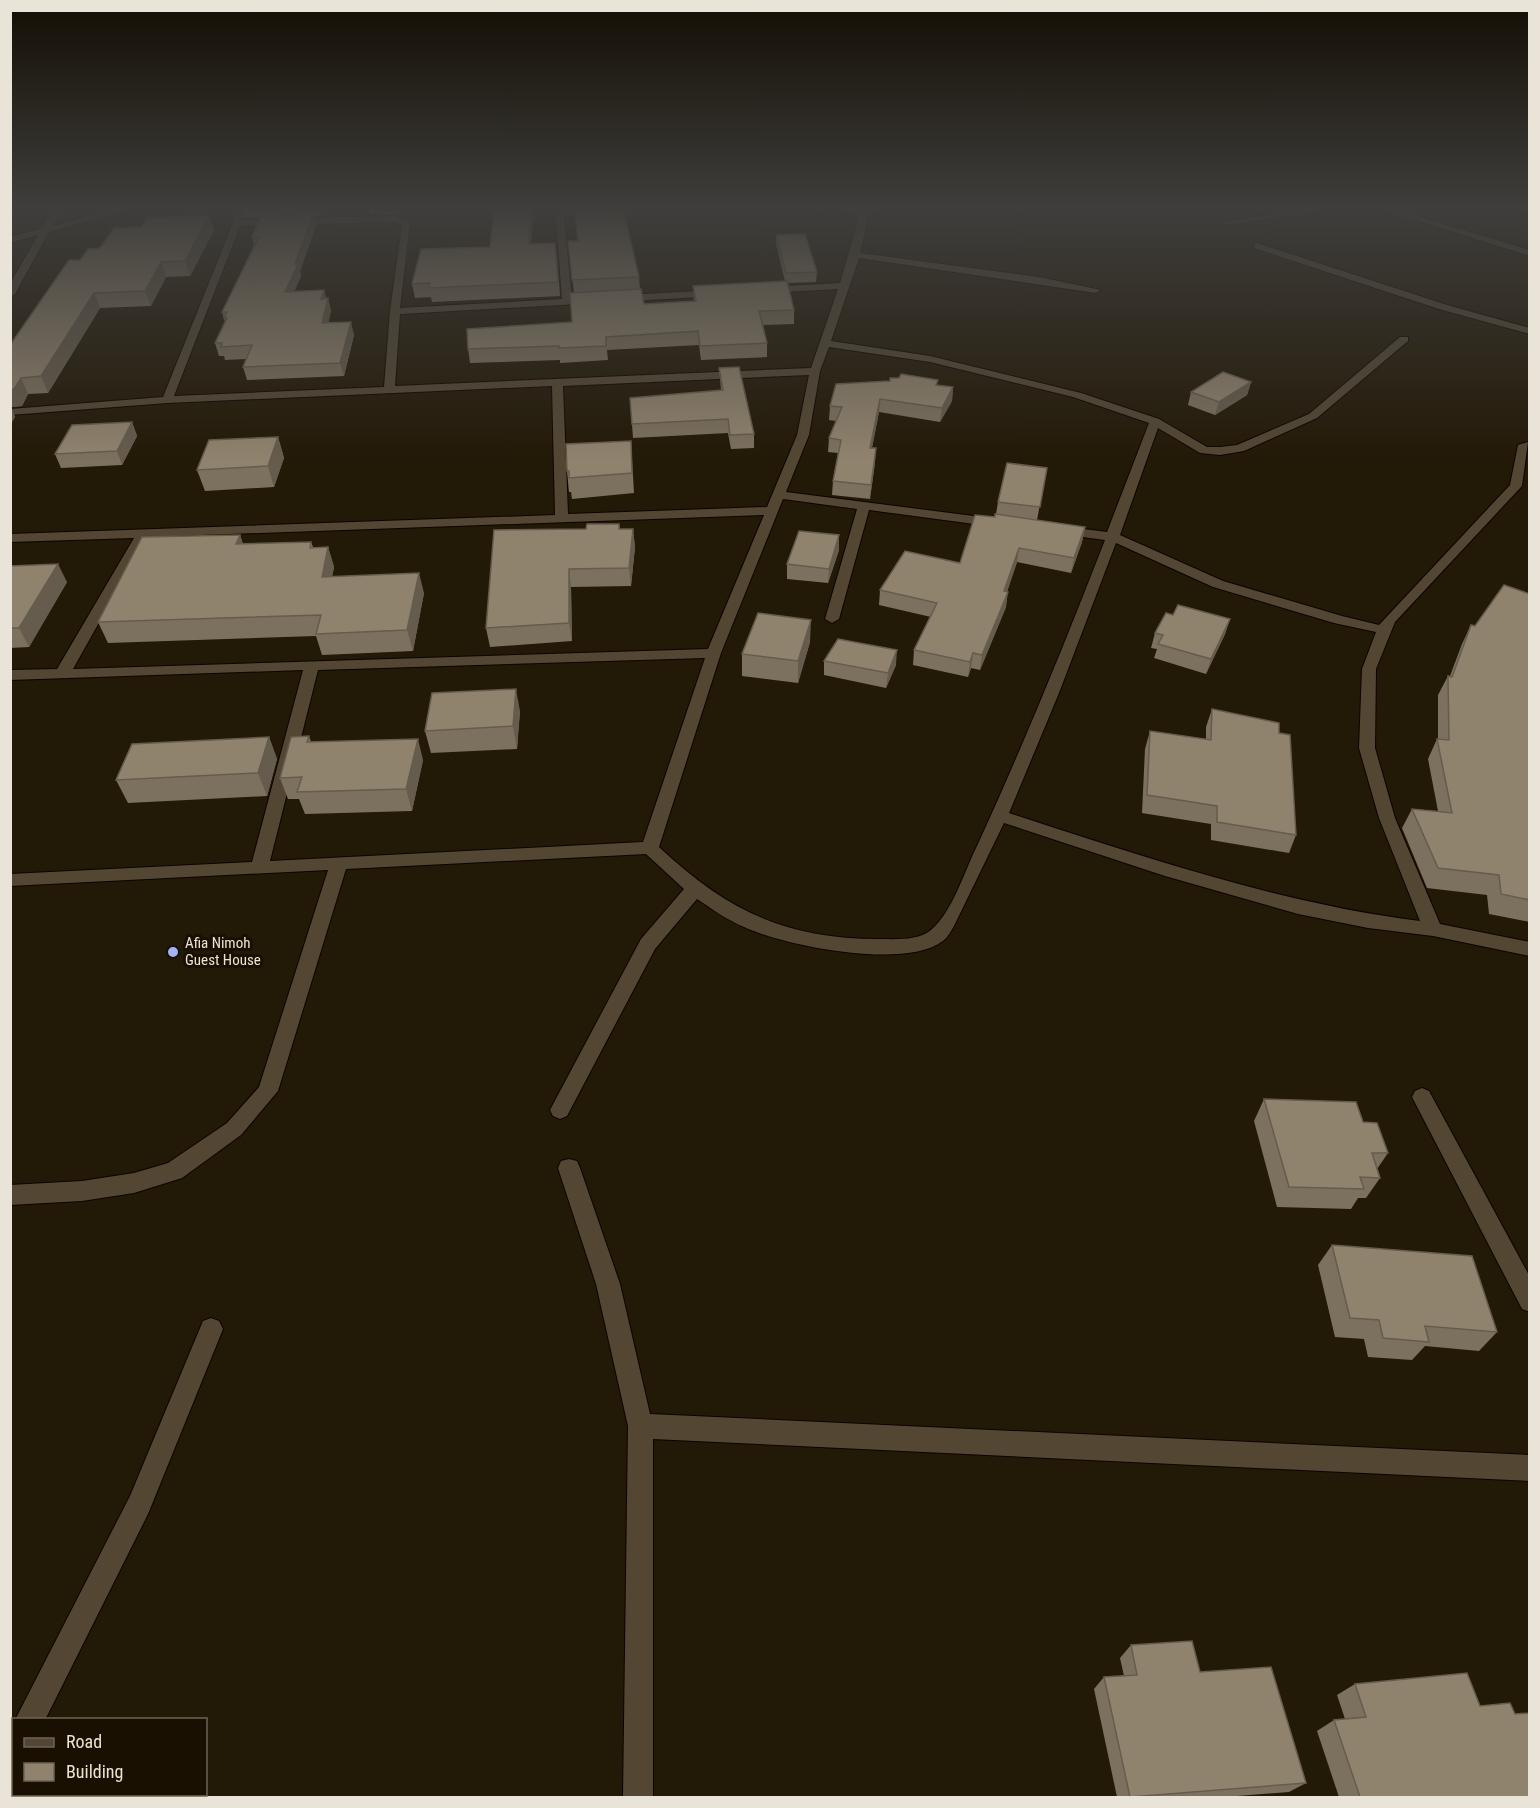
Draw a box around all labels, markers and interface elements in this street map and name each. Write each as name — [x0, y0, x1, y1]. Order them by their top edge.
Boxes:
place label: Afia Nimoh Guest House — [185, 934, 261, 969]
marker: Afia Nimoh Guest House — [166, 945, 180, 959]
legend — [12, 1718, 207, 1796]
text: Road — [66, 1731, 102, 1752]
text: Building — [66, 1761, 123, 1782]

